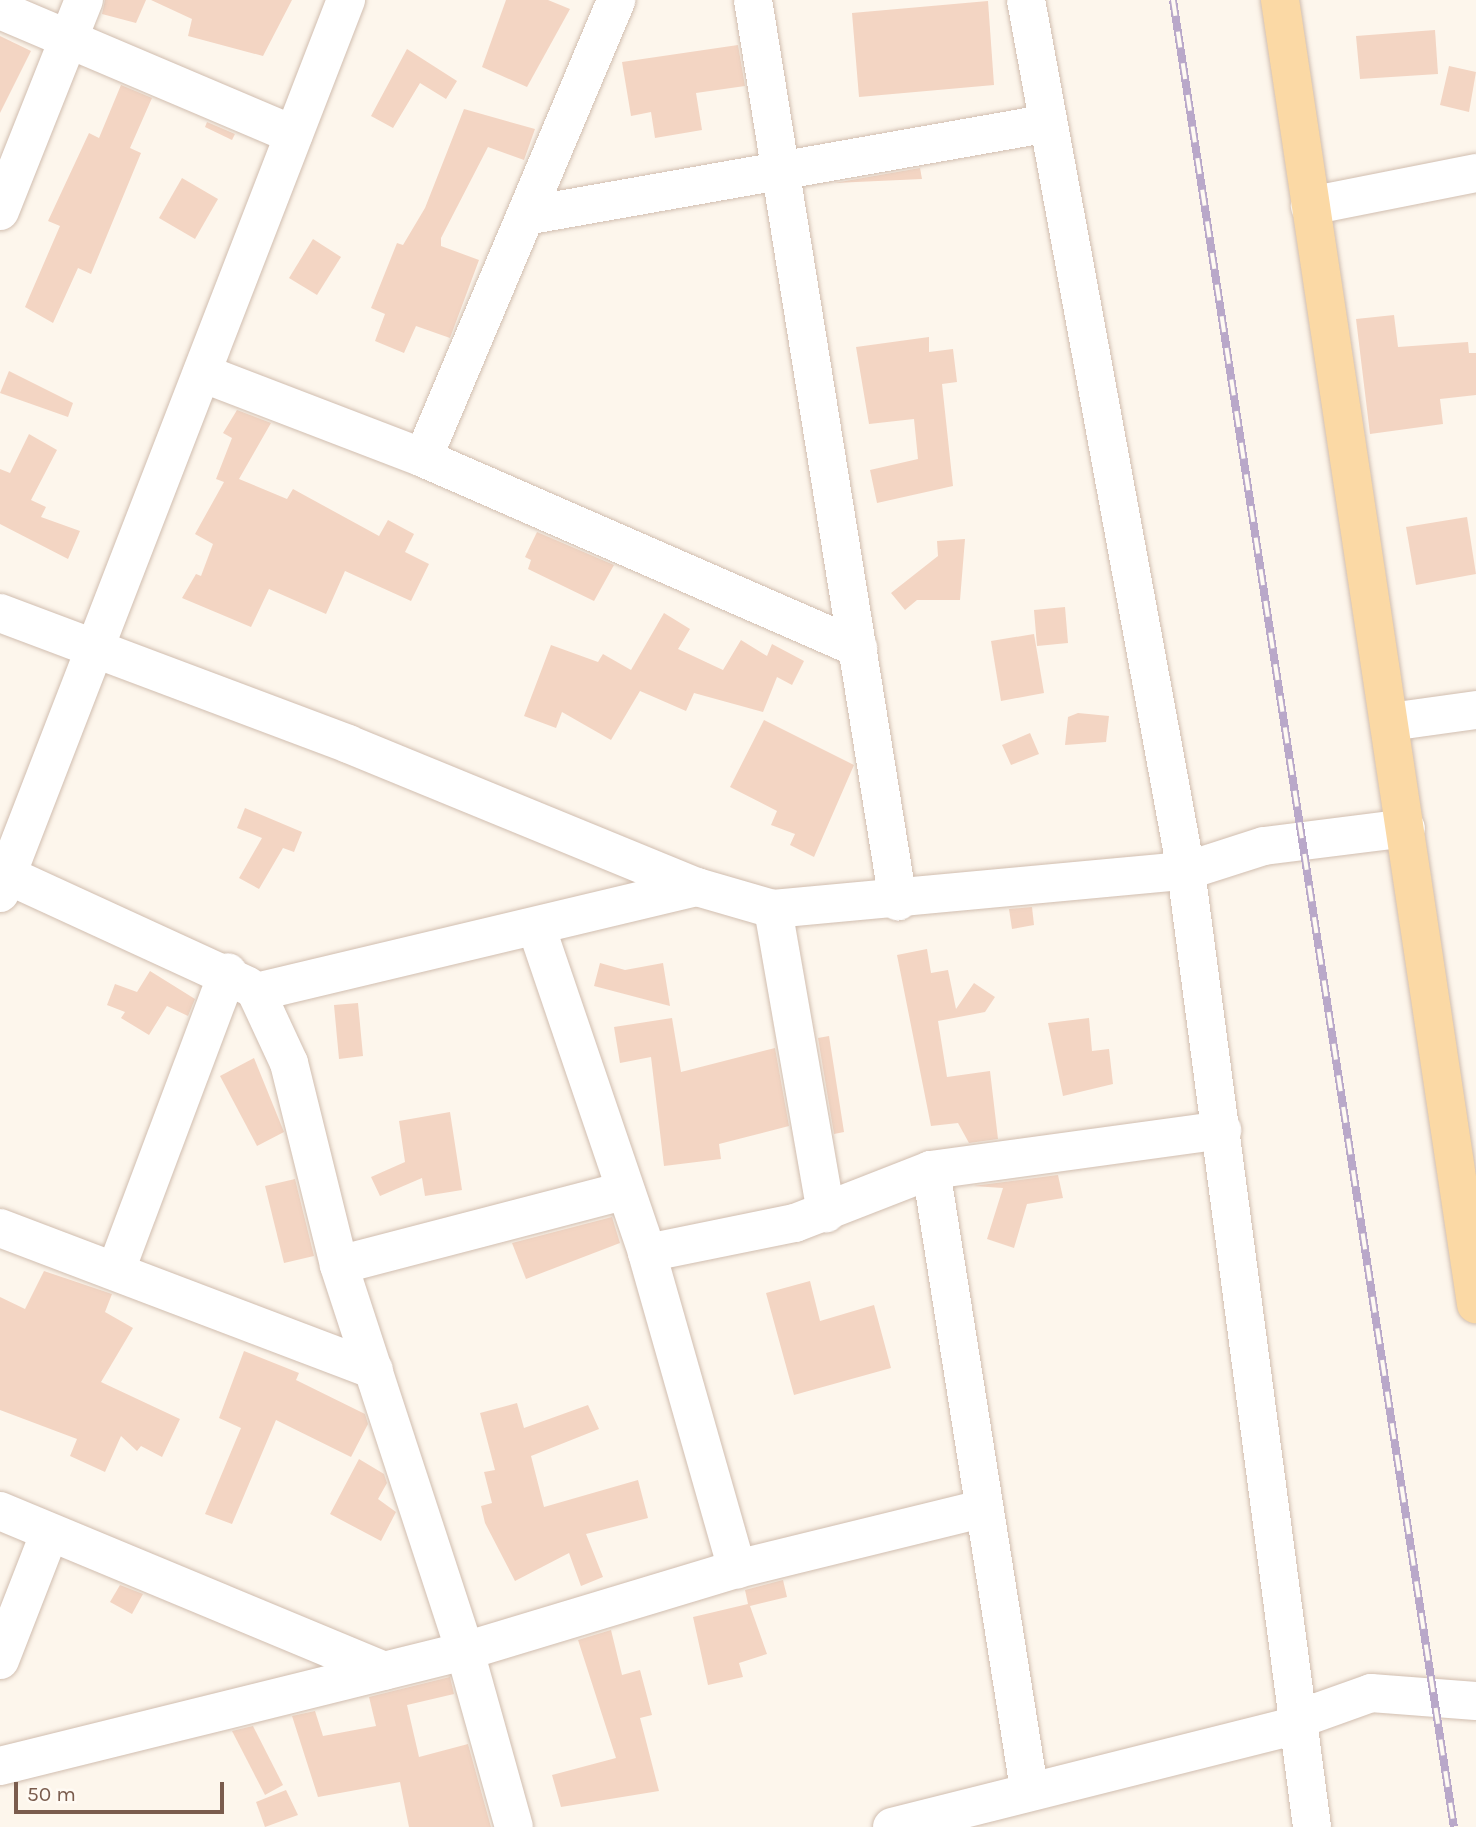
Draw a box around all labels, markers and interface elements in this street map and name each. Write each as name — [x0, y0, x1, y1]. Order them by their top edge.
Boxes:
scale bar — [18, 1768, 228, 1812]
text: 50 m — [27, 1782, 76, 1806]

